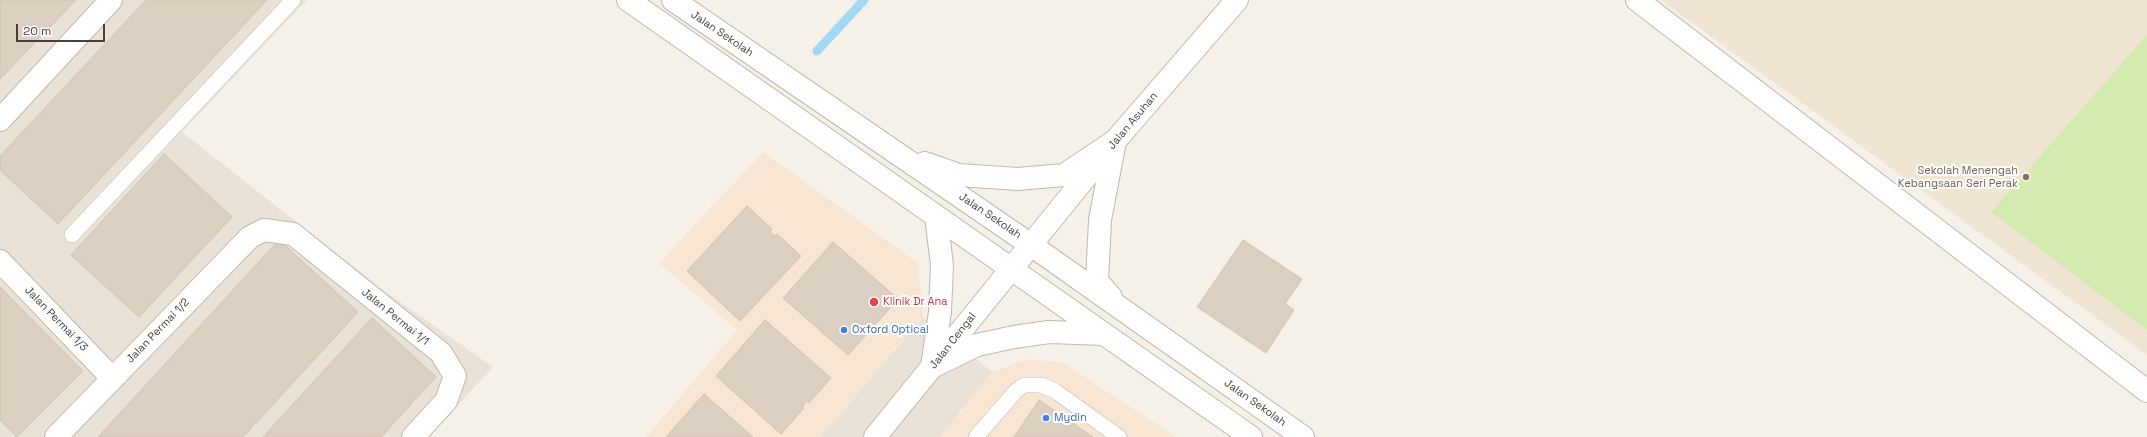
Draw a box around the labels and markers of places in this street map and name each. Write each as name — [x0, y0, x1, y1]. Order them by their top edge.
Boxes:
place label: Sekolah Menengah Kebangsaan Seri Perak — [1898, 164, 2018, 190]
marker: Sekolah Menengah Kebangsaan Seri Perak — [2021, 172, 2031, 182]
place label: Klinik Dr Ana — [883, 295, 948, 309]
marker: Klinik Dr Ana — [868, 296, 880, 308]
place label: Oxford Optical — [852, 323, 929, 337]
marker: Oxford Optical — [839, 325, 849, 335]
place label: Mydin — [1054, 411, 1087, 425]
marker: Mydin — [1041, 413, 1051, 423]

